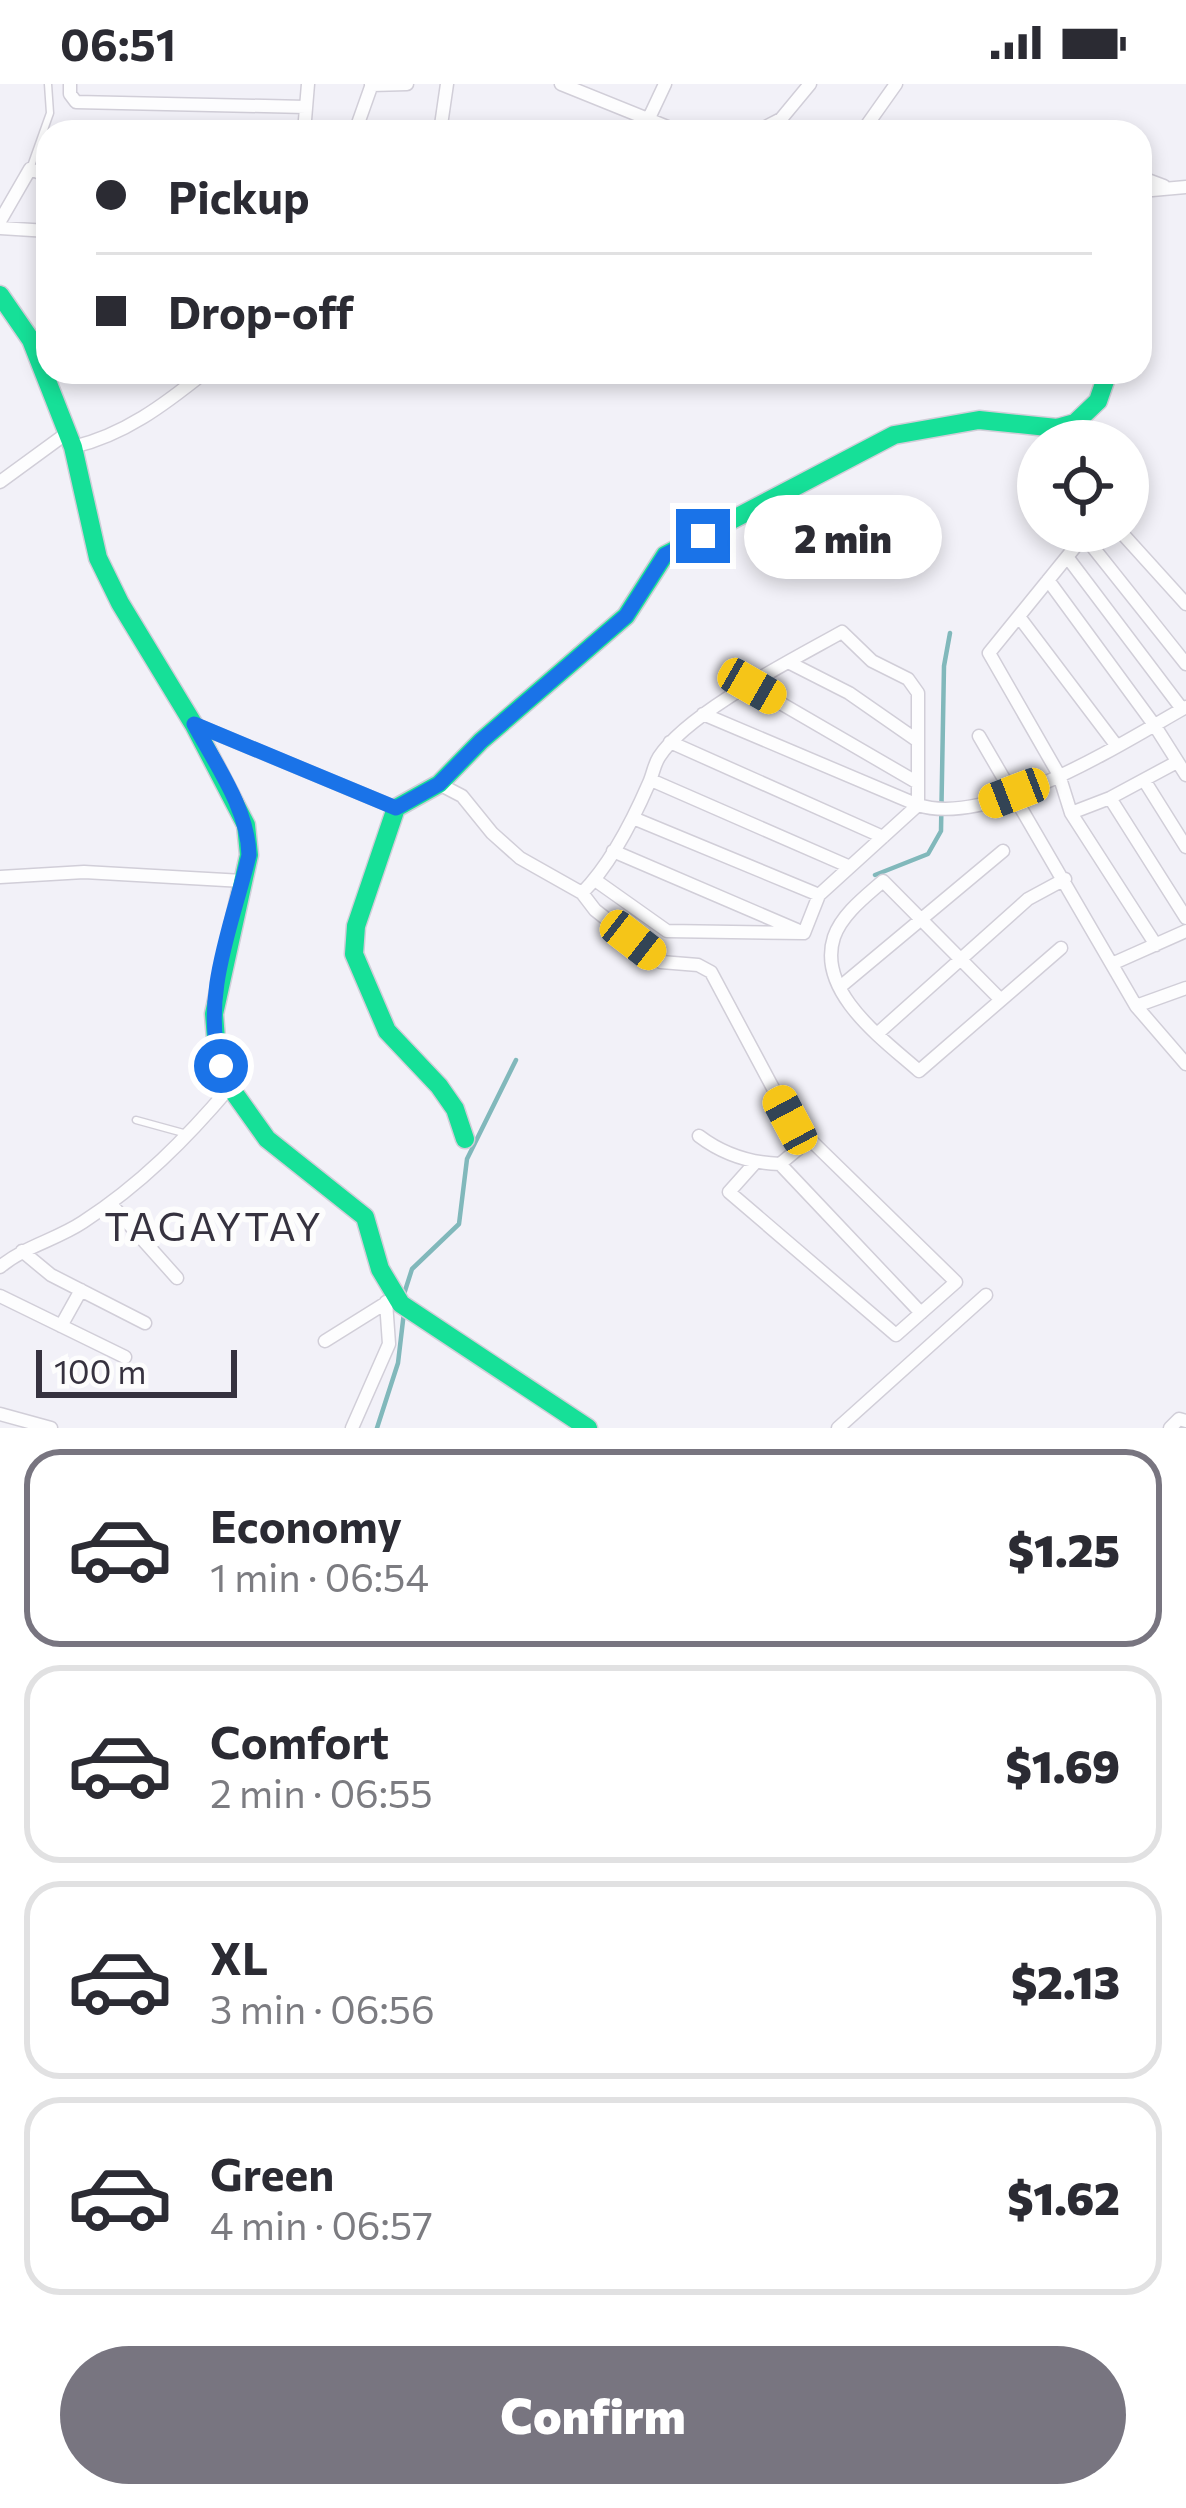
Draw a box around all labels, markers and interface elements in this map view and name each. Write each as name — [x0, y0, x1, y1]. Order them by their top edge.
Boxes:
text: 06:51 — [60, 15, 176, 70]
text: Pickup — [168, 168, 310, 223]
text: Drop-off — [168, 283, 354, 338]
map controls — [1017, 420, 1149, 552]
button: locate — [1017, 420, 1149, 552]
callout: 2 min — [745, 494, 943, 578]
route end — [676, 509, 730, 563]
text: 2 min — [794, 513, 892, 561]
car — [712, 652, 792, 720]
car — [974, 763, 1054, 823]
car — [594, 904, 672, 976]
route start — [194, 1039, 248, 1093]
car — [757, 1080, 823, 1160]
district label: TAGAYTAY — [104, 1201, 324, 1249]
scale bar — [36, 1344, 237, 1397]
text: 100 m — [54, 1350, 146, 1391]
icon: car — [66, 1494, 174, 1602]
text: Economy — [210, 1497, 402, 1552]
text: $1.25 — [1008, 1521, 1120, 1576]
text: 1 min · 06:54 — [210, 1552, 429, 1600]
icon: car — [66, 1710, 174, 1818]
text: Comfort — [210, 1713, 389, 1768]
text: $1.69 — [1006, 1737, 1120, 1792]
text: 2 min · 06:55 — [210, 1768, 433, 1816]
icon: car — [66, 1926, 174, 2034]
text: XL — [210, 1929, 268, 1984]
text: $2.13 — [1011, 1953, 1120, 2008]
text: 3 min · 06:56 — [210, 1984, 435, 2032]
icon: car — [66, 2142, 174, 2250]
text: Green — [210, 2145, 334, 2200]
text: $1.62 — [1007, 2169, 1120, 2224]
text: 4 min · 06:57 — [210, 2200, 433, 2248]
button: Confirm — [60, 2346, 1126, 2484]

